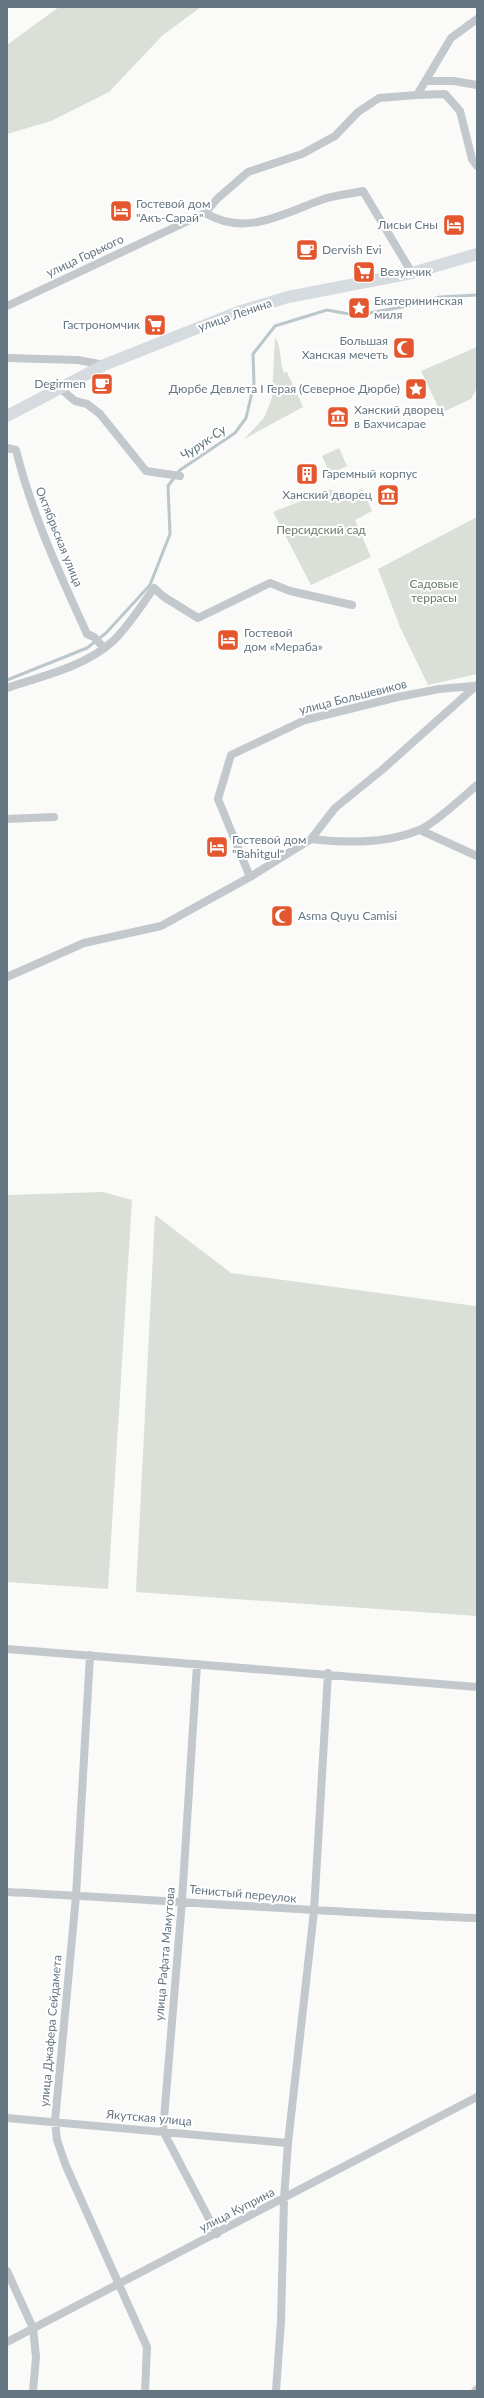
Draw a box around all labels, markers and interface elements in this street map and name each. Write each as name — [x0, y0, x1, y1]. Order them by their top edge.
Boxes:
place label: Гостевой дом "Акъ-Сарай" — [136, 196, 210, 225]
hotel icon: Гостевой дом "Акъ-Сарай" — [108, 198, 134, 224]
hotel icon: Лисьи Сны — [441, 212, 467, 238]
place label: Лисьи Сны — [377, 217, 438, 232]
street label: улица Горького — [44, 231, 126, 280]
cafe icon: Dervish Evi — [294, 237, 320, 263]
place label: Dervish Evi — [322, 242, 382, 257]
supermarket icon: Везунчик — [351, 259, 377, 285]
place label: Везунчик — [380, 264, 432, 279]
place label: Екатерининская миля — [374, 293, 463, 322]
street label: улица Ленина — [196, 295, 274, 334]
place icon: Екатерининская миля — [346, 295, 372, 321]
supermarket icon: Гастрономчик — [142, 312, 168, 338]
place label: Гастрономчик — [63, 317, 141, 332]
place label: Большая Ханская мечеть — [302, 333, 388, 362]
mosque icon: Большая Ханская мечеть — [391, 335, 417, 361]
cafe icon: Degirmen — [89, 371, 115, 397]
place label: Degirmen — [34, 376, 86, 391]
place icon: Дюрбе Девлета I Герая (Северное Дюрбе) — [403, 376, 429, 402]
place label: Дюрбе Девлета I Герая (Северное Дюрбе) — [169, 381, 400, 396]
place label: Ханский дворец в Бахчисарае — [354, 402, 444, 431]
museum icon: Ханский дворец в Бахчисарае — [325, 404, 351, 430]
water label: Чурук-Су — [177, 420, 230, 463]
building icon: Гаремный корпус — [294, 461, 320, 487]
place label: Гаремный корпус — [322, 466, 418, 481]
museum icon: Ханский дворец — [375, 482, 401, 508]
street label: Октябрьская улица — [33, 485, 86, 589]
place label: Ханский дворец — [282, 487, 373, 502]
park label: Персидский сад — [276, 522, 366, 537]
park label: Садовые террасы — [409, 576, 459, 605]
place label: Гостевой дом «Мераба» — [244, 625, 323, 654]
hotel icon: Гостевой дом «Мераба» — [215, 627, 241, 653]
street label: улица Большевиков — [297, 676, 408, 717]
place label: Гостевой дом "Bahitgul" — [232, 832, 306, 861]
hotel icon: Гостевой дом "Bahitgul" — [204, 834, 230, 860]
mosque icon: Asma Quyu Camisi — [269, 903, 295, 929]
place label: Asma Quyu Camisi — [298, 908, 397, 923]
street label: Тенистый переулок — [189, 1881, 298, 1906]
street label: улица Рафата Мамутова — [151, 1886, 178, 2021]
street label: улица Джафера Сейдамета — [36, 1954, 65, 2108]
street label: Якутская улица — [105, 2106, 192, 2129]
street label: улица Куприна — [197, 2184, 277, 2235]

